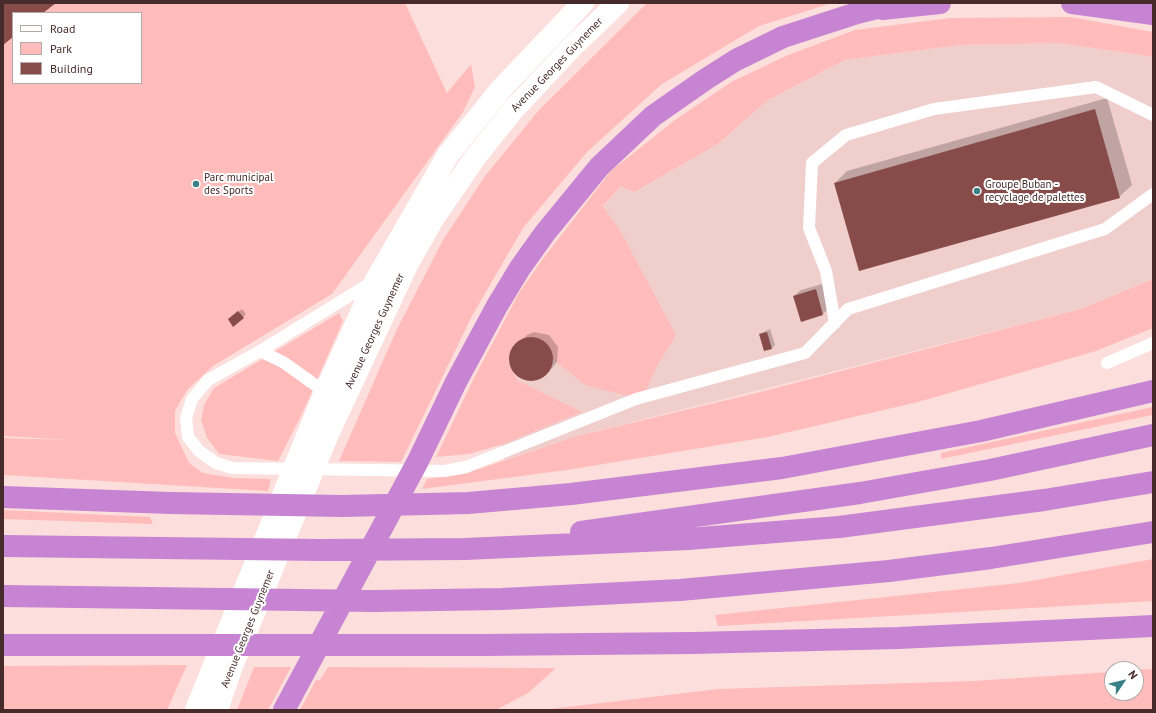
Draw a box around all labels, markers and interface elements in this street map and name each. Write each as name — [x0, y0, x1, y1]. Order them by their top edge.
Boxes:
legend — [12, 12, 142, 84]
street label: Avenue Georges Guynemer — [509, 15, 605, 115]
text: Road — [50, 21, 75, 36]
text: Park — [50, 41, 72, 56]
text: Building — [50, 61, 93, 76]
place label: Parc municipal des Sports — [204, 171, 273, 197]
place label: Groupe Buban - recyclage de palettes — [985, 178, 1084, 204]
marker: Parc municipal des Sports — [191, 179, 201, 189]
marker: Groupe Buban - recyclage de palettes — [972, 186, 982, 196]
street label: Avenue Georges Guynemer — [342, 271, 408, 391]
street label: Avenue Georges Guynemer — [218, 568, 278, 690]
north arrow — [1104, 661, 1144, 701]
text: N — [1125, 668, 1141, 682]

